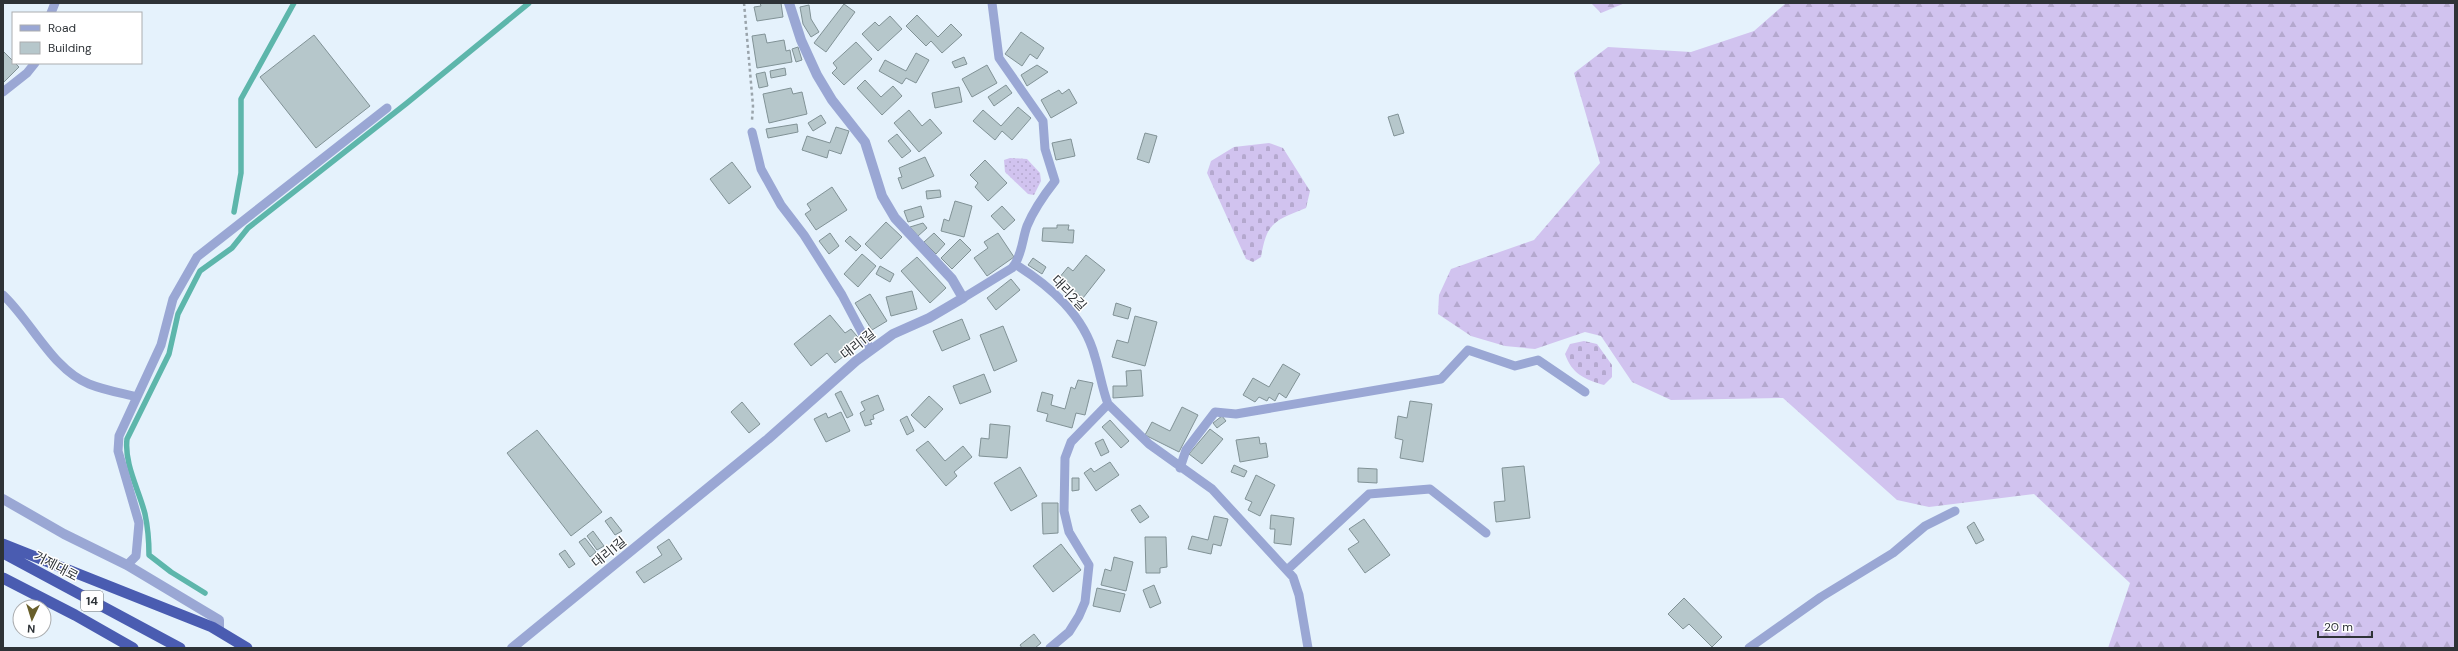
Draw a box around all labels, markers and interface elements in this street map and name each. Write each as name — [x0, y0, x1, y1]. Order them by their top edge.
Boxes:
legend — [12, 12, 142, 64]
text: Road — [48, 20, 76, 36]
text: Building — [48, 40, 92, 56]
street label: 대리2길 — [1048, 271, 1090, 315]
street label: 대리1길 — [837, 325, 879, 363]
street label: 대리1길 — [588, 533, 630, 571]
street label: 거제대로 — [31, 547, 81, 585]
road number: 14 — [81, 591, 103, 611]
north arrow — [12, 599, 52, 639]
scale bar — [2318, 613, 2372, 639]
text: 20 m — [2324, 619, 2353, 635]
text: N — [27, 622, 36, 636]

